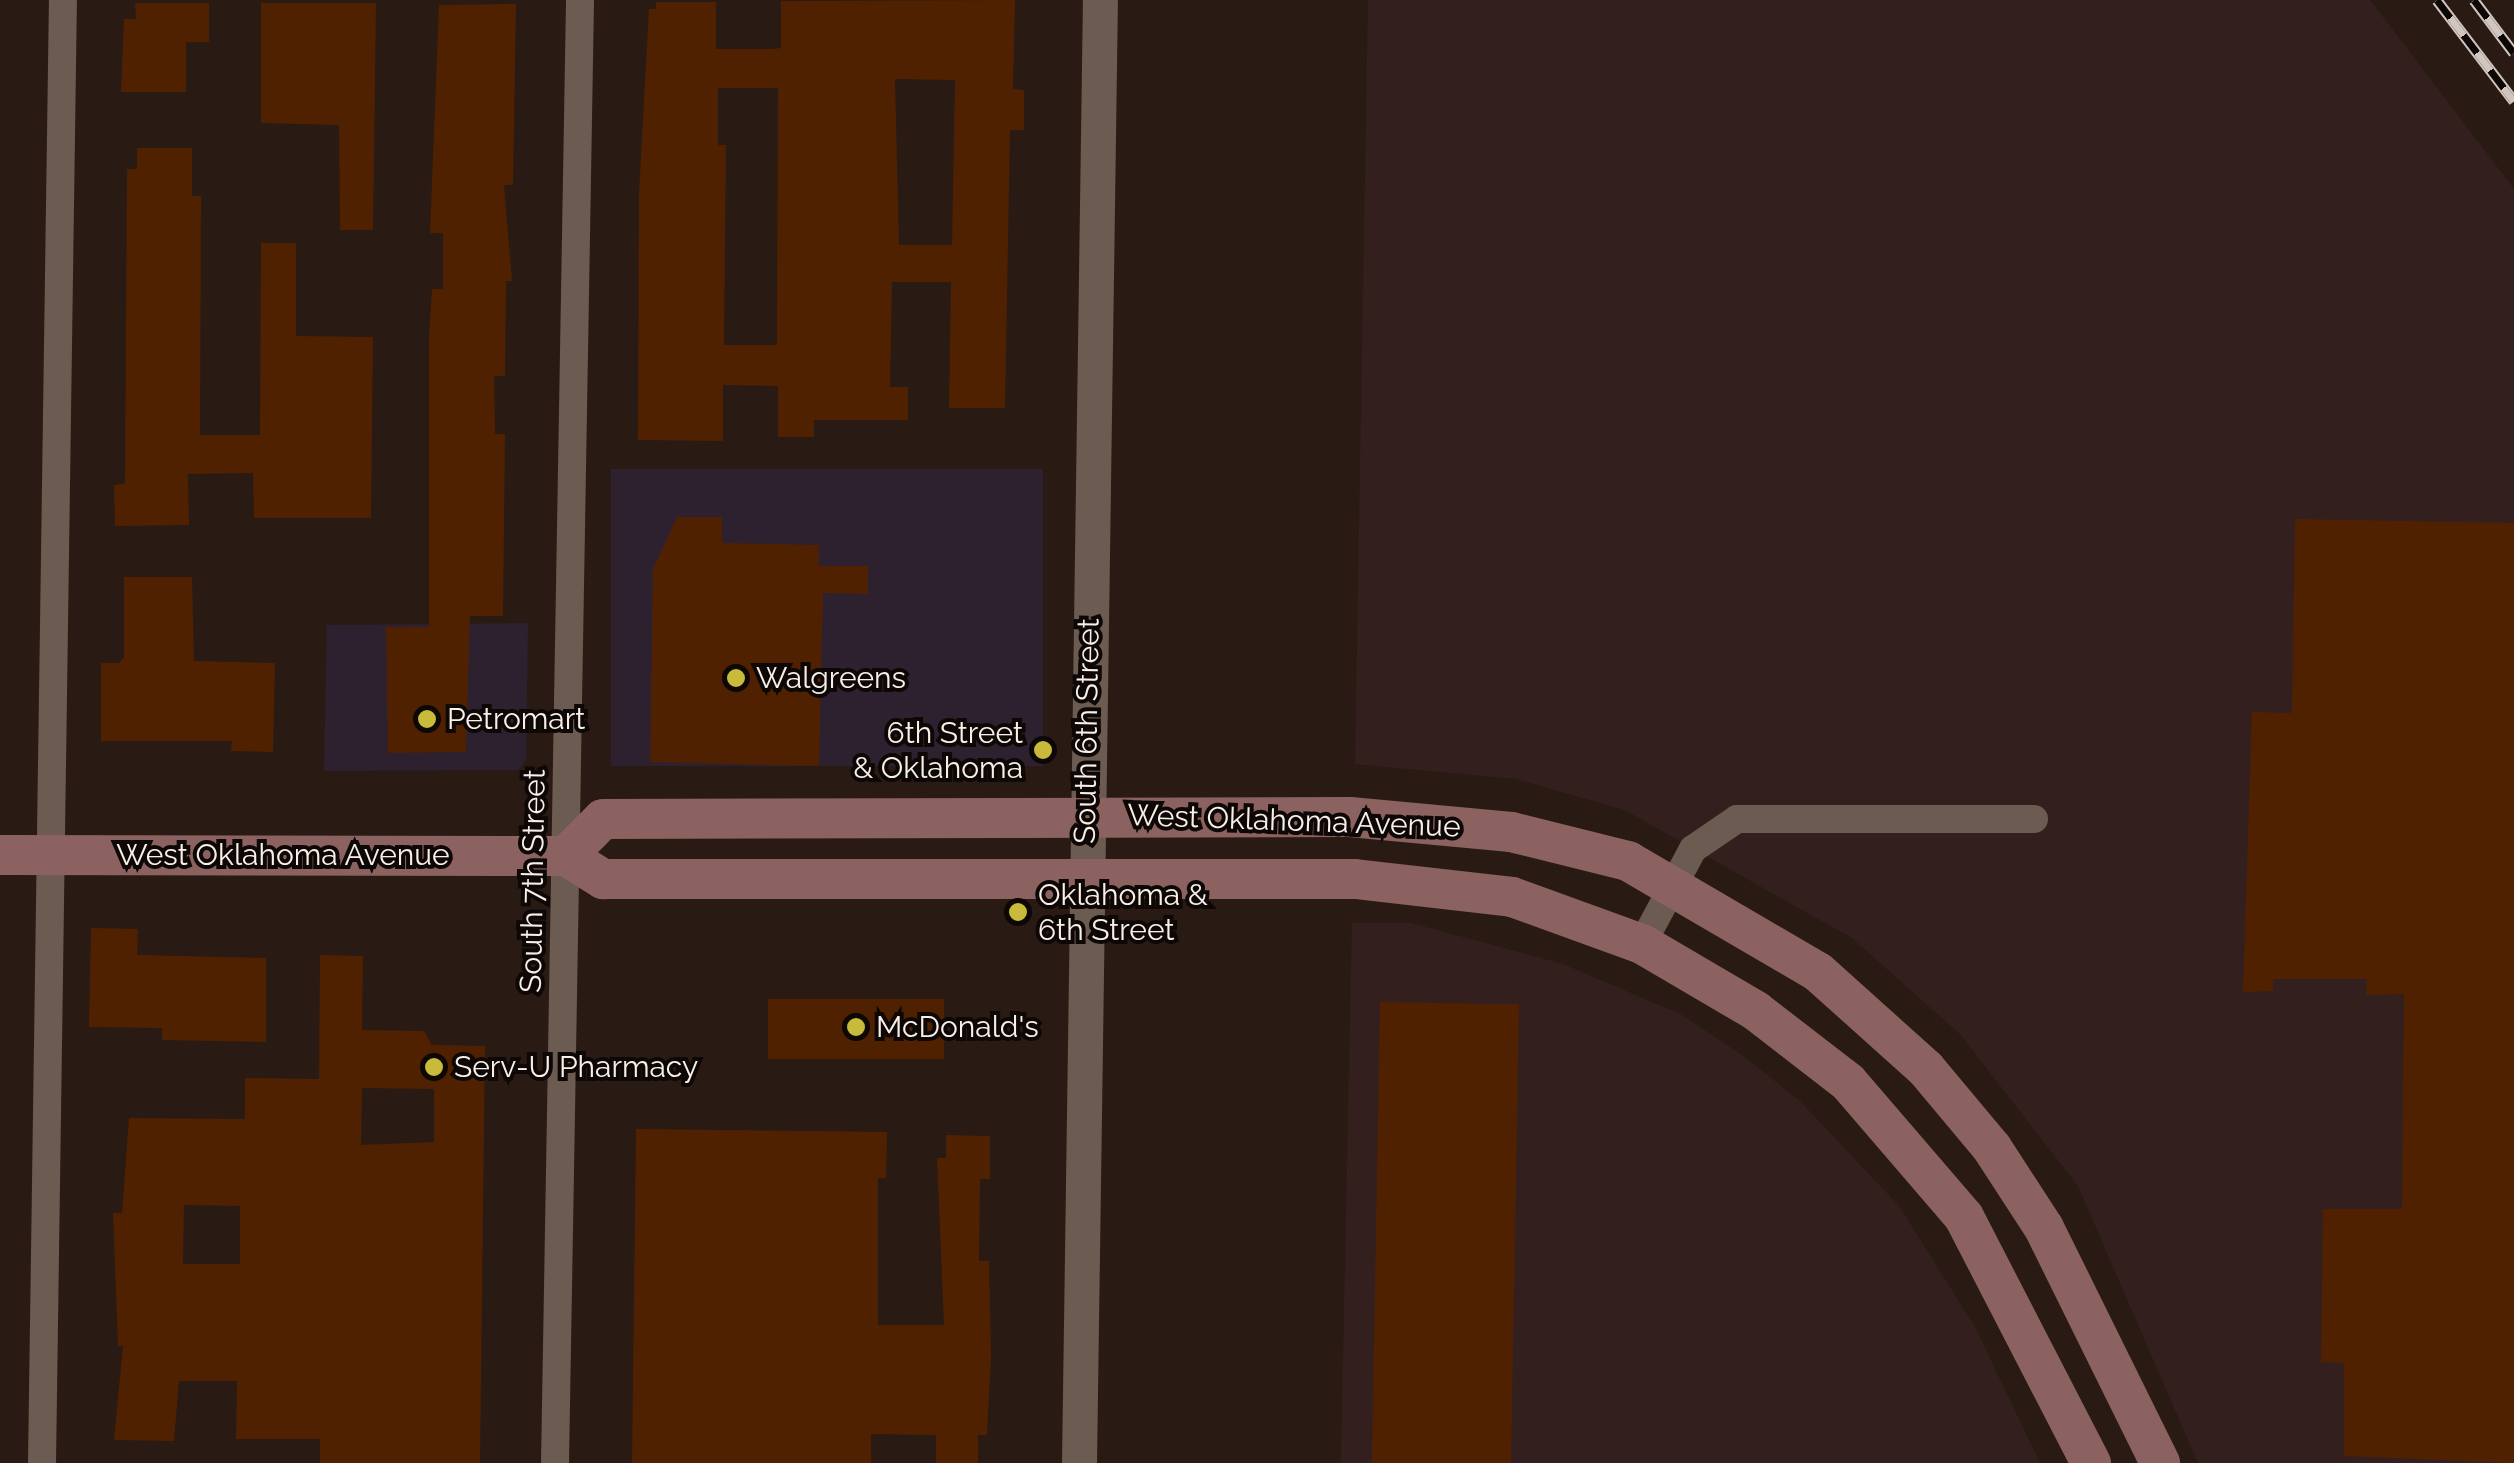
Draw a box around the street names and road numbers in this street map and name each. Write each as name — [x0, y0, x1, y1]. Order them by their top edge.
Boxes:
street label: South 6th Street — [1067, 618, 1107, 844]
street label: South 7th Street — [513, 769, 553, 993]
street label: West Oklahoma Avenue — [1126, 797, 1462, 845]
street label: West Oklahoma Avenue — [116, 837, 450, 873]

